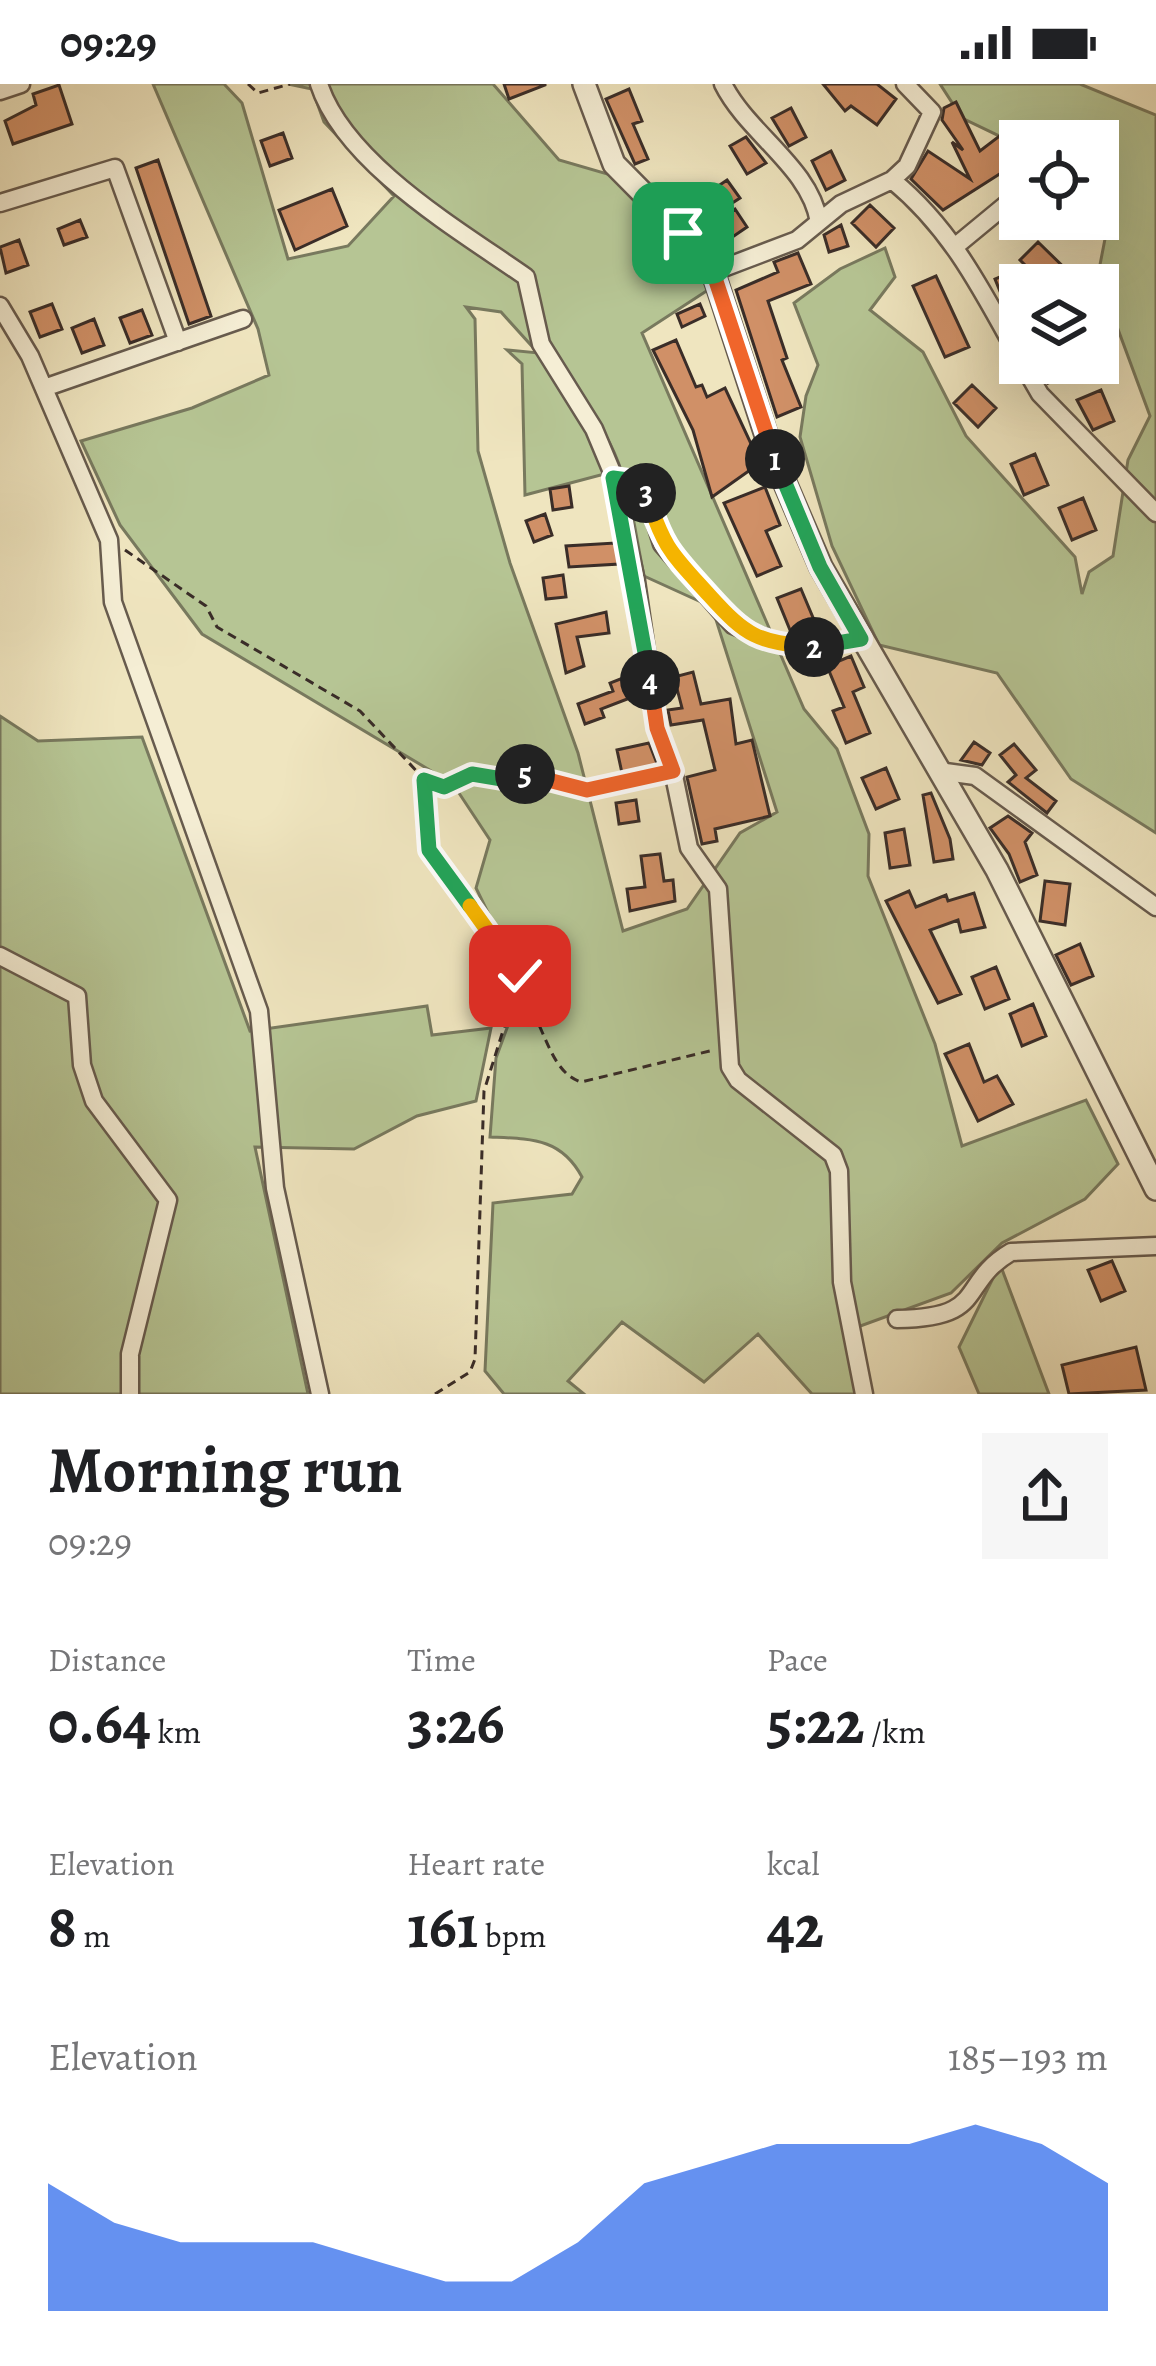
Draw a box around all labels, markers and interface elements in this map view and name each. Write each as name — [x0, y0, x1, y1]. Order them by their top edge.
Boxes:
text: 09:29 — [60, 11, 157, 73]
map controls — [999, 120, 1119, 384]
button: locate — [999, 120, 1119, 240]
pin — [632, 182, 734, 284]
icon: arrive — [650, 200, 716, 266]
button: layers — [999, 264, 1119, 384]
pin: 1 — [745, 429, 805, 489]
text: 1 — [769, 436, 781, 481]
pin: 3 — [616, 463, 676, 523]
text: 3 — [639, 470, 653, 515]
pin: 2 — [784, 617, 844, 677]
text: 2 — [806, 624, 822, 669]
pin: 4 — [620, 650, 680, 710]
text: 4 — [642, 657, 658, 702]
pin: 5 — [495, 744, 555, 804]
text: 5 — [518, 751, 532, 796]
pin — [469, 925, 571, 1027]
icon: check — [487, 943, 553, 1009]
text: Morning run — [48, 1425, 403, 1515]
button: share — [982, 1433, 1108, 1559]
text: 09:29 — [48, 1515, 132, 1568]
text: Distance — [48, 1637, 166, 1682]
text: Time — [407, 1637, 476, 1682]
text: Pace — [767, 1637, 828, 1682]
text: 0.64 — [48, 1682, 151, 1764]
text: 3:26 — [407, 1682, 504, 1764]
text: 5:22 — [767, 1682, 865, 1764]
text: km — [151, 1709, 201, 1754]
text: /km — [865, 1709, 926, 1754]
text: Elevation — [48, 1841, 175, 1886]
text: Heart rate — [407, 1841, 545, 1886]
text: kcal — [767, 1841, 820, 1886]
text: 8 — [48, 1886, 77, 1968]
text: 161 — [407, 1886, 478, 1968]
text: 42 — [767, 1886, 824, 1968]
text: m — [77, 1913, 111, 1958]
text: bpm — [478, 1913, 547, 1958]
text: Elevation — [48, 2030, 198, 2083]
text: 185–193 m — [948, 2030, 1108, 2083]

